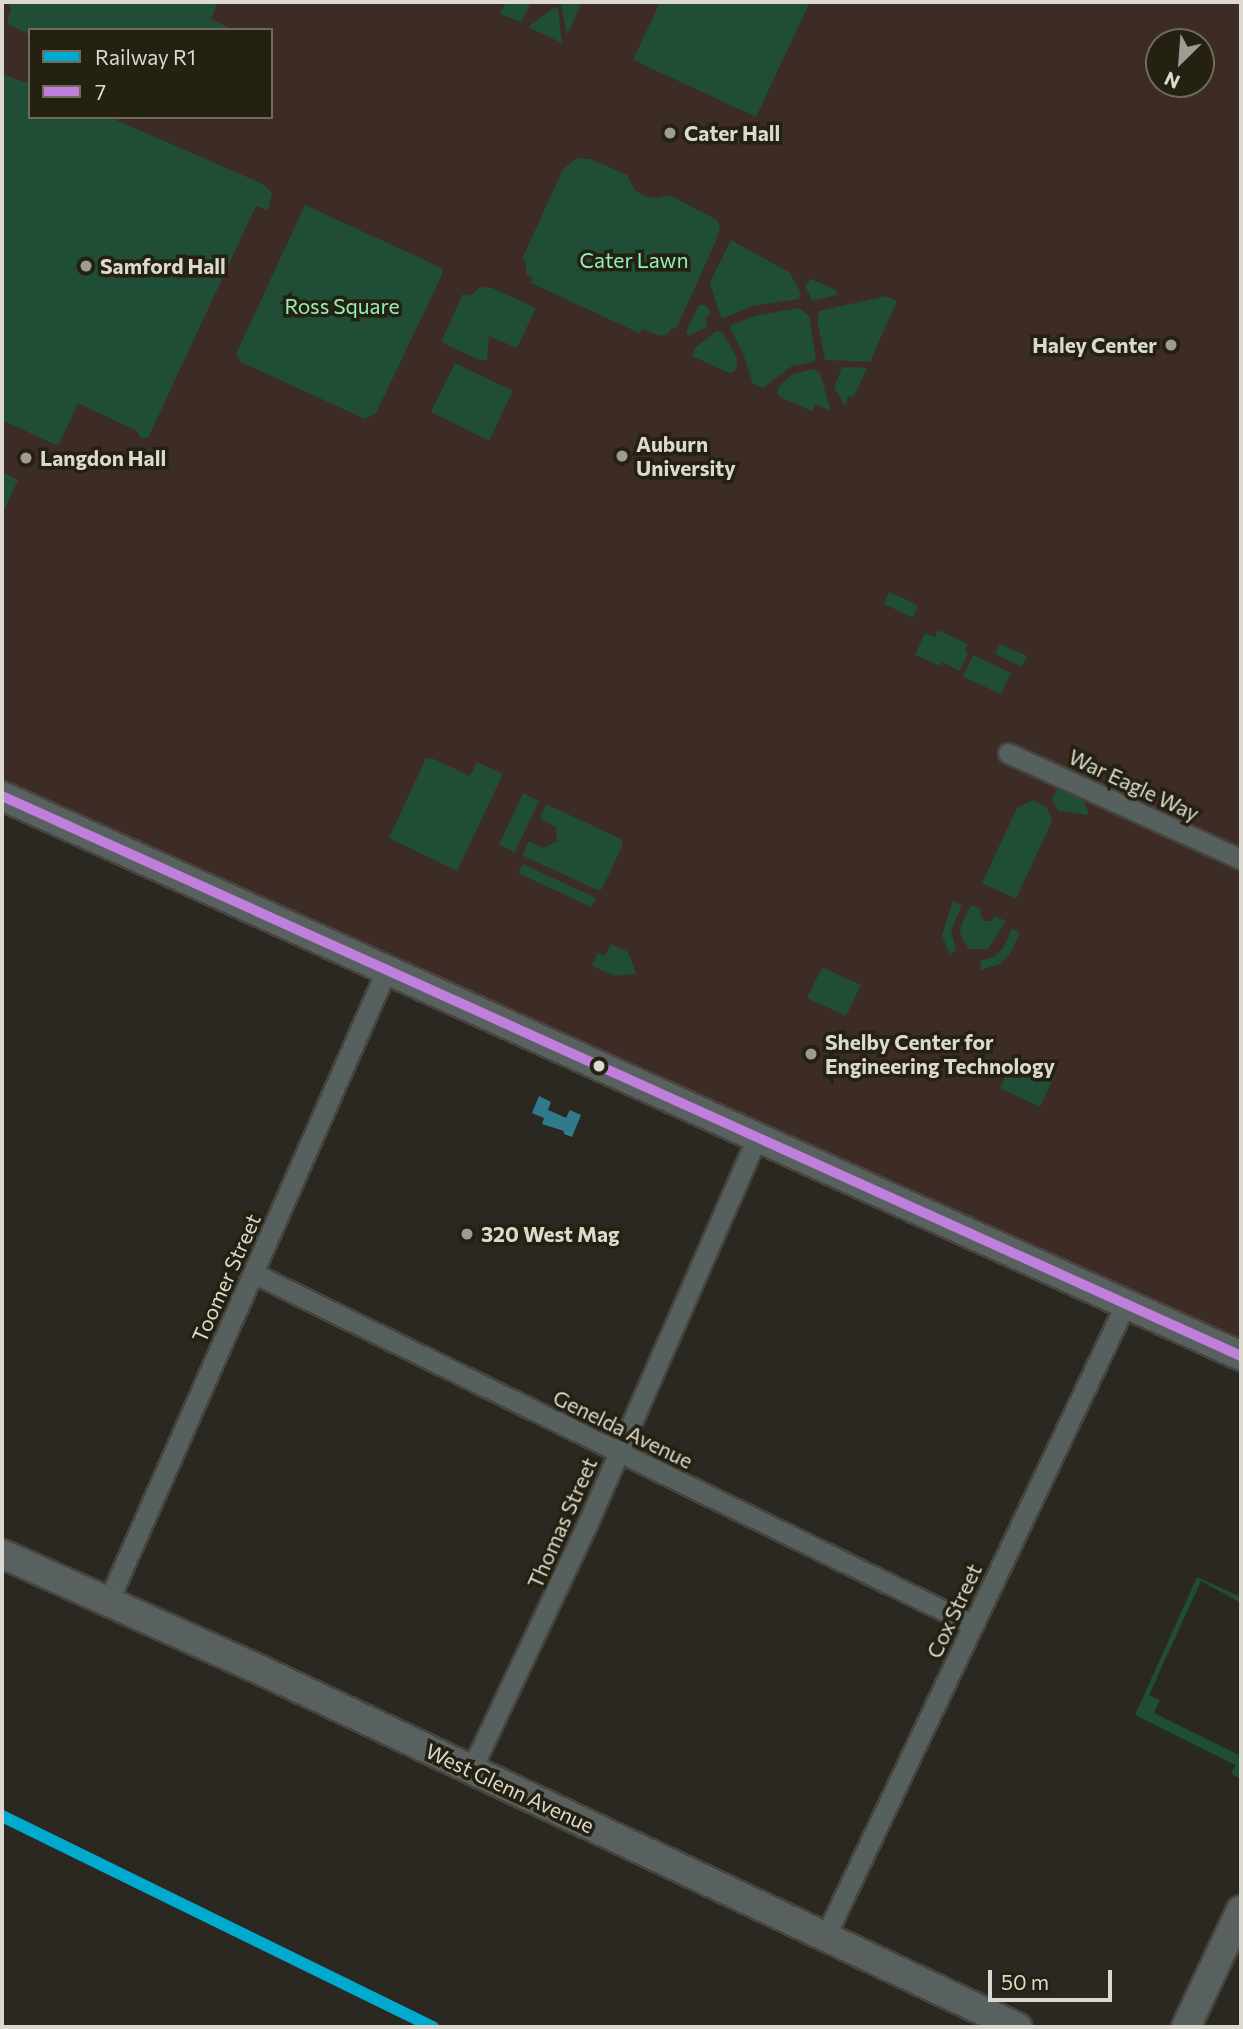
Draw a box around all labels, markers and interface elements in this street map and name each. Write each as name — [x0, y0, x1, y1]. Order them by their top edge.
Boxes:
legend — [28, 28, 273, 119]
north arrow — [1145, 28, 1215, 98]
text: Railway R1 — [95, 44, 196, 69]
text: N — [1160, 67, 1183, 94]
text: 7 — [95, 79, 106, 104]
place label: Cater Hall — [684, 120, 780, 146]
marker: Cater Hall — [662, 125, 678, 141]
park label: Cater Lawn — [580, 247, 688, 273]
place label: Samford Hall — [100, 253, 226, 279]
marker: Samford Hall — [78, 258, 94, 274]
park label: Ross Square — [284, 293, 400, 319]
place label: Haley Center — [1032, 332, 1157, 358]
marker: Haley Center — [1163, 337, 1179, 353]
place label: Auburn University — [636, 431, 736, 481]
place label: Langdon Hall — [40, 445, 166, 471]
marker: Auburn University — [614, 448, 630, 464]
marker: Langdon Hall — [18, 450, 34, 466]
street label: War Eagle Way — [1065, 744, 1203, 826]
place label: Shelby Center for Engineering Technology — [825, 1029, 1055, 1079]
marker: Shelby Center for Engineering Technology — [803, 1046, 819, 1062]
unlabelled marker — [592, 1059, 606, 1073]
street label: Toomer Street — [186, 1210, 266, 1346]
place label: 320 West Mag — [481, 1221, 620, 1247]
marker: 320 West Mag — [459, 1226, 475, 1242]
street label: Genelda Avenue — [549, 1384, 697, 1474]
street label: Thomas Street — [522, 1454, 602, 1592]
street label: Cox Street — [921, 1560, 987, 1662]
street label: West Glenn Avenue — [422, 1738, 598, 1838]
scale bar — [991, 1955, 1115, 1999]
text: 50 m — [1001, 1969, 1049, 1994]

